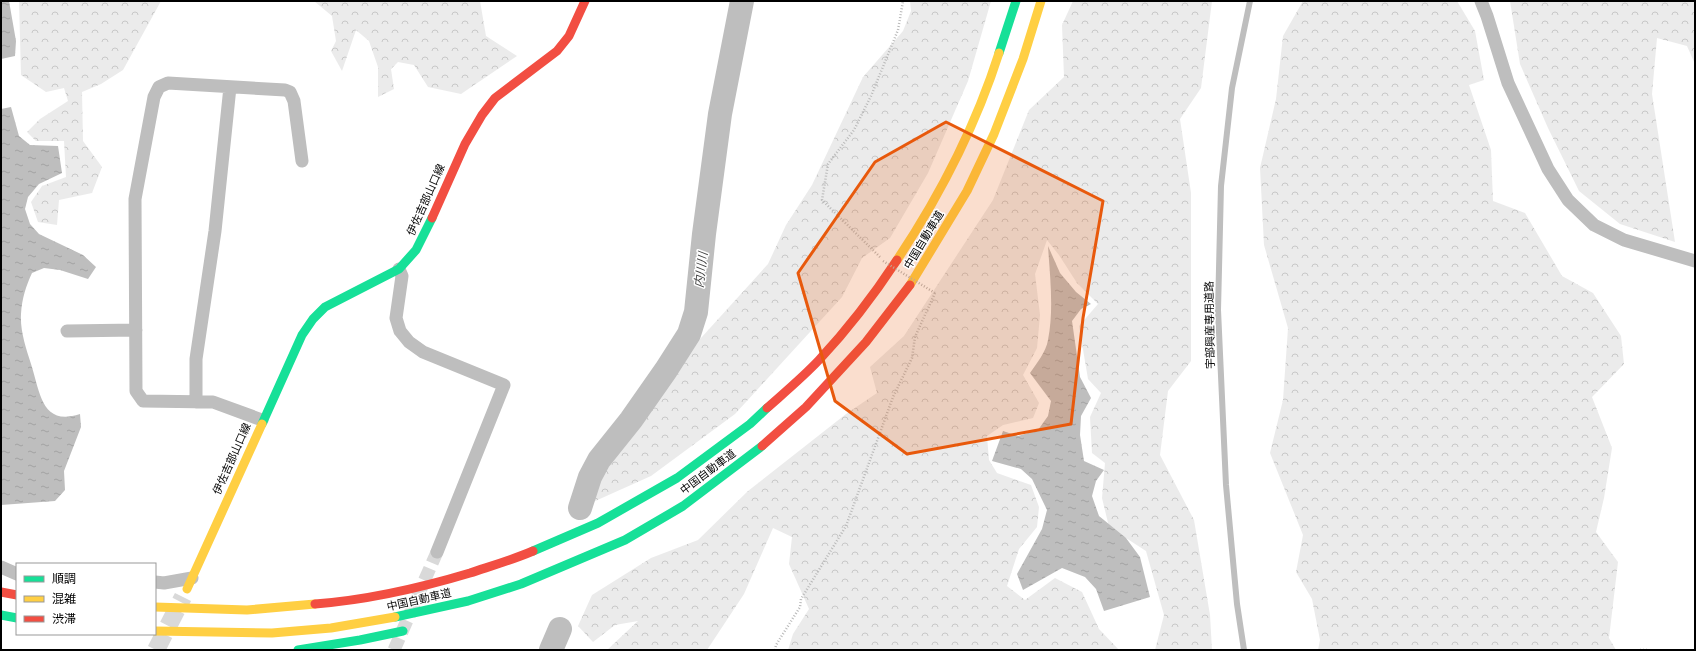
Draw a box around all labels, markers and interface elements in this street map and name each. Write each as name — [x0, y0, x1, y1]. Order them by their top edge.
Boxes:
street label: 伊佐吉部山口線 — [404, 162, 448, 238]
street label: 中国自動車道 — [901, 208, 947, 272]
water label: 内川川 — [692, 249, 710, 289]
street label: 宇部興産専用道路 — [1203, 281, 1217, 369]
street label: 伊佐吉部山口線 — [210, 421, 254, 497]
street label: 中国自動車道 — [678, 447, 738, 497]
legend — [16, 563, 156, 635]
text: 順調 — [52, 572, 76, 586]
street label: 中国自動車道 — [385, 586, 453, 614]
text: 混雑 — [52, 592, 76, 606]
text: 渋滞 — [52, 612, 76, 626]

